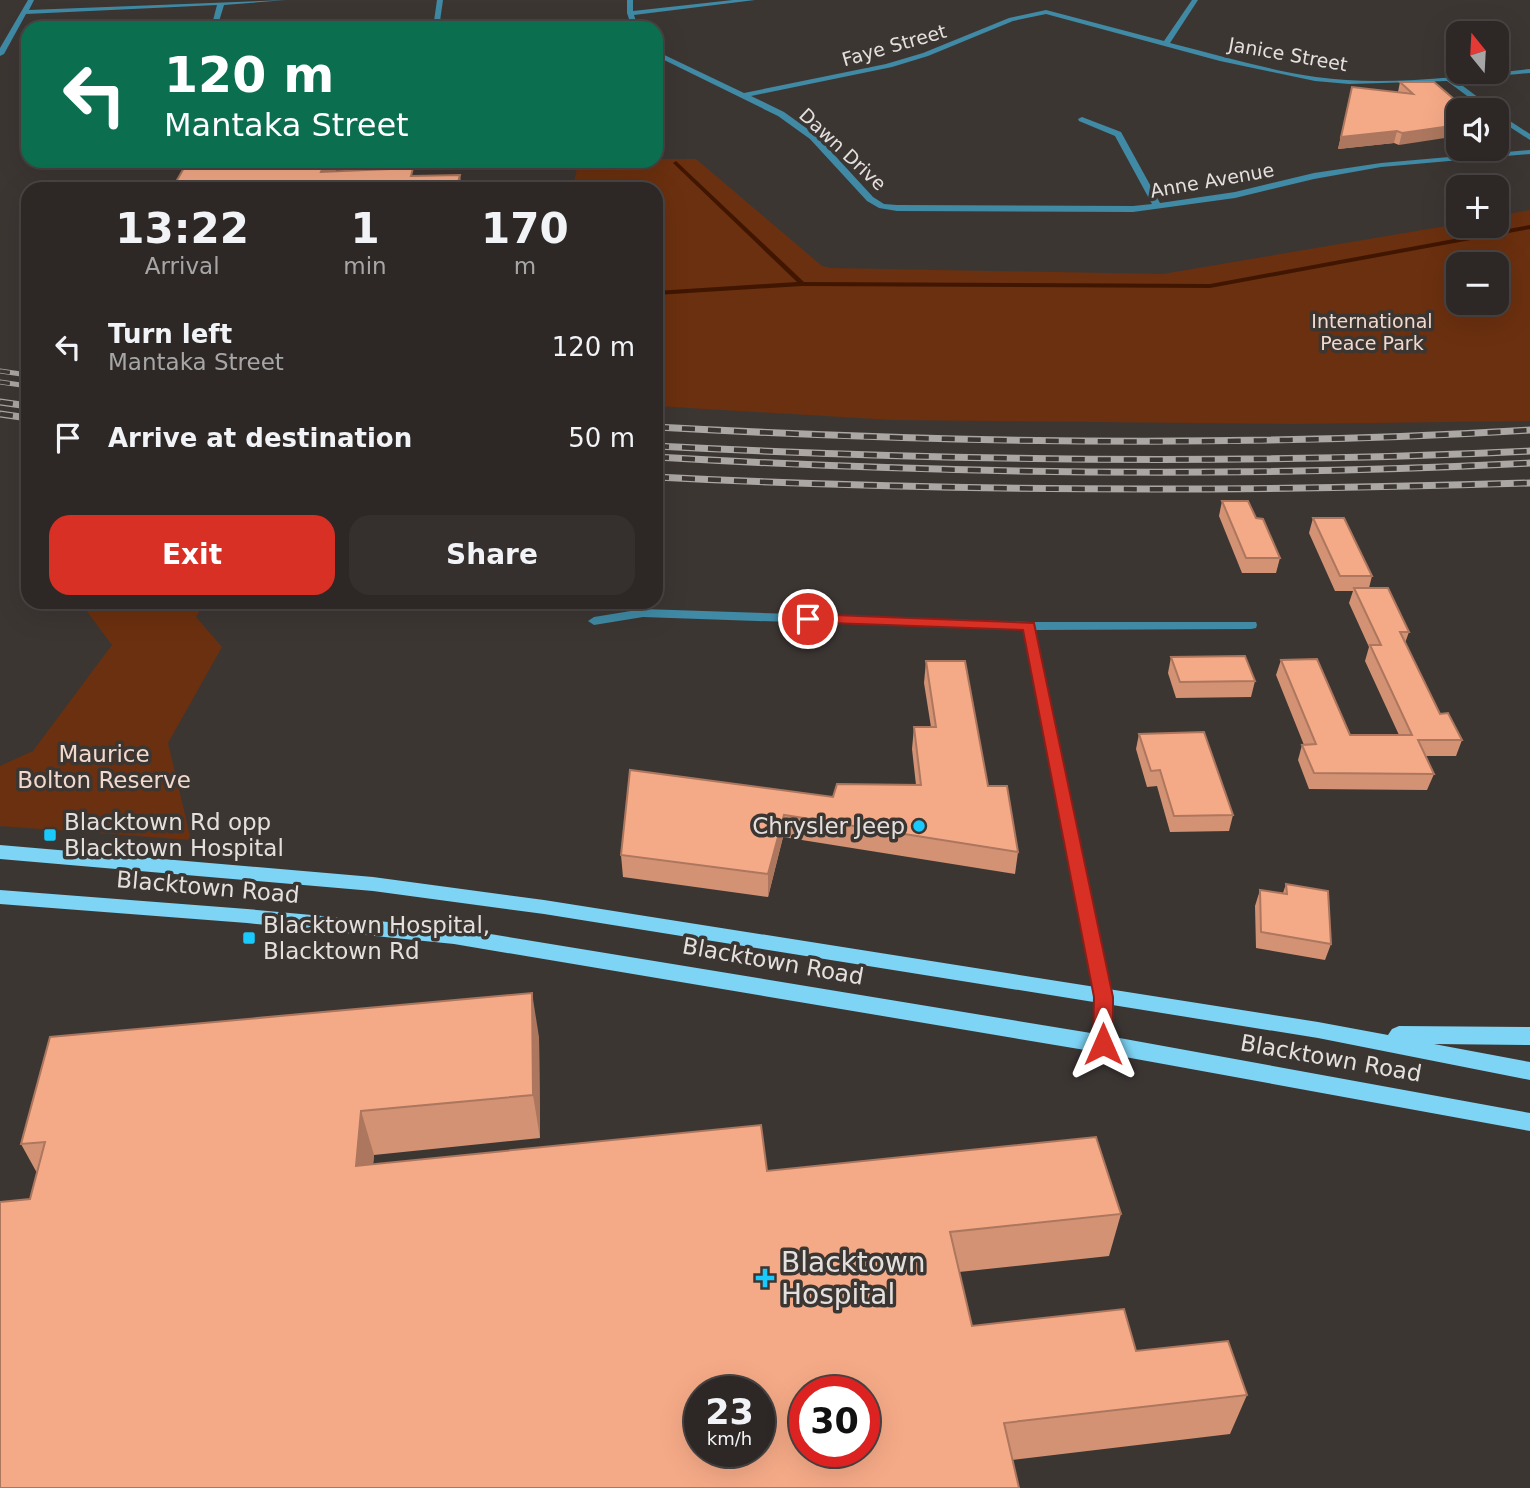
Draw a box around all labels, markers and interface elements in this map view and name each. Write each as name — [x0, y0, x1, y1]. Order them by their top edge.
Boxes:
street label: Faye Street — [839, 20, 949, 70]
north arrow — [1446, 21, 1508, 84]
map controls — [1446, 21, 1509, 315]
street label: Janice Street — [1226, 33, 1349, 75]
text: 120 m — [164, 47, 334, 104]
icon: left — [49, 49, 140, 140]
button: sound — [1446, 98, 1509, 161]
street label: Dawn Drive — [795, 103, 891, 195]
text: Mantaka Street — [164, 106, 409, 144]
street label: Anne Avenue — [1148, 158, 1276, 202]
button: + — [1446, 175, 1509, 238]
text: 13:22 — [115, 204, 249, 253]
text: 1 — [350, 204, 380, 253]
text: 170 — [481, 204, 569, 253]
button: − — [1446, 252, 1509, 315]
text: Arrival — [145, 253, 220, 279]
text: min — [343, 253, 387, 279]
text: m — [514, 253, 536, 279]
park label: International Peace Park — [1311, 310, 1433, 354]
text: Turn left — [108, 319, 232, 349]
icon: left — [49, 328, 87, 366]
text: 120 m — [552, 332, 635, 362]
text: Mantaka Street — [108, 349, 284, 375]
icon: arrive — [49, 419, 87, 457]
text: Arrive at destination — [108, 423, 412, 453]
text: 50 m — [568, 423, 635, 453]
button: Exit — [49, 515, 335, 595]
button: Share — [349, 515, 635, 595]
pin — [778, 589, 838, 649]
icon: arrive — [789, 600, 827, 638]
park label: Maurice Bolton Reserve — [17, 741, 191, 793]
place label: Blacktown Rd opp Blacktown Hospital — [64, 809, 284, 861]
place label: Chrysler Jeep — [752, 813, 905, 839]
marker: Chrysler Jeep — [911, 818, 927, 834]
marker: Blacktown Rd opp Blacktown Hospital — [42, 827, 58, 843]
street label: Blacktown Road — [115, 866, 301, 908]
place label: Blacktown Hospital, Blacktown Rd — [263, 912, 490, 964]
marker: Blacktown Hospital, Blacktown Rd — [241, 930, 257, 946]
street label: Blacktown Road — [680, 932, 866, 990]
position arrow — [1066, 1007, 1140, 1081]
street label: Blacktown Road — [1238, 1029, 1424, 1087]
place label: Blacktown Hospital — [781, 1246, 926, 1311]
marker: Blacktown Hospital — [755, 1268, 775, 1288]
speed limit sign: 30 — [789, 1376, 880, 1467]
text: 23 — [705, 1392, 754, 1432]
text: km/h — [707, 1428, 752, 1449]

